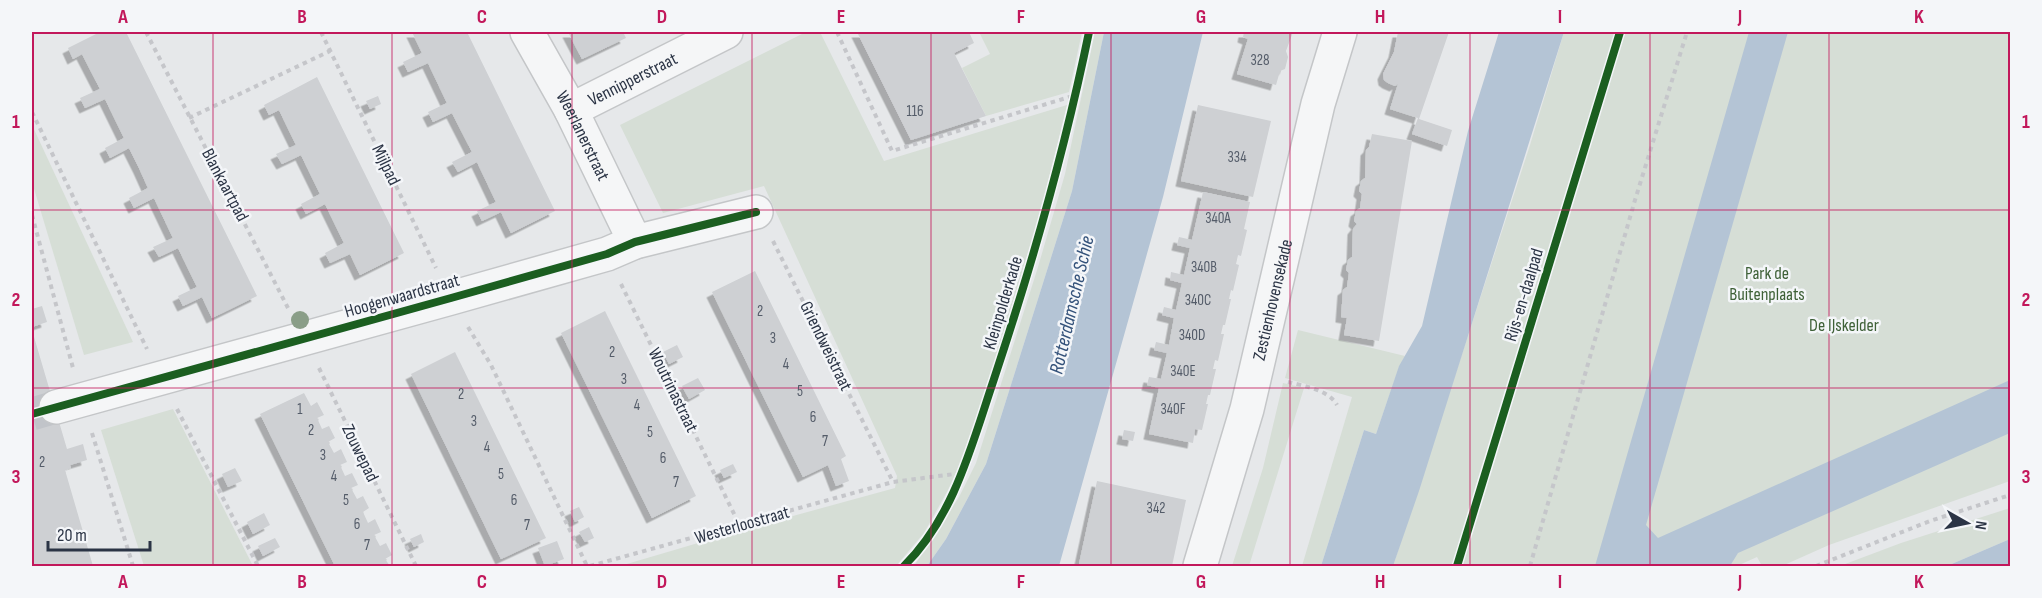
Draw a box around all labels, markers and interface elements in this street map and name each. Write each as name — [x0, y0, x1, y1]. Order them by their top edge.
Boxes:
text: A — [117, 5, 128, 29]
text: B — [297, 5, 307, 29]
text: C — [477, 5, 487, 29]
text: D — [657, 5, 667, 29]
text: E — [837, 5, 845, 29]
text: F — [1017, 5, 1025, 29]
text: G — [1196, 5, 1206, 29]
text: H — [1375, 5, 1385, 29]
text: I — [1558, 5, 1562, 29]
text: J — [1737, 5, 1742, 29]
text: K — [1914, 5, 1924, 29]
street label: Vennipperstraat — [585, 48, 681, 110]
house number: 328 — [1250, 51, 1270, 70]
street label: Weerlanerstraat — [552, 87, 614, 184]
house number: 116 — [906, 102, 924, 121]
text: 1 — [12, 110, 20, 134]
text: 1 — [2022, 110, 2030, 134]
street label: Mijlpad — [367, 141, 405, 189]
street label: Blankaartpad — [197, 145, 253, 225]
house number: 334 — [1228, 148, 1246, 167]
house number: 340A — [1205, 209, 1231, 228]
water label: Rotterdamsche Schie — [1044, 233, 1100, 376]
street label: Zestienhovensekade — [1248, 237, 1297, 362]
street label: Rijs-en-daalpad — [1500, 246, 1548, 344]
street label: Kleinpolderkade — [979, 254, 1027, 352]
house number: 340B — [1191, 258, 1217, 277]
park label: Park de Buitenplaats — [1729, 263, 1805, 305]
street label: Hoogenwaardstraat — [342, 269, 462, 322]
text: 2 — [12, 288, 20, 312]
text: 2 — [2022, 288, 2030, 312]
house number: 340C — [1185, 291, 1211, 310]
street label: Griendweistraat — [795, 298, 857, 395]
house number: 2 — [757, 302, 763, 321]
park label: De IJskelder — [1809, 315, 1879, 336]
house number: 340D — [1179, 326, 1205, 345]
house number: 3 — [770, 329, 776, 348]
house number: 2 — [609, 343, 615, 362]
street label: Woutrinastraat — [644, 344, 703, 436]
house number: 4 — [783, 355, 789, 374]
house number: 340E — [1170, 362, 1196, 381]
house number: 3 — [621, 370, 627, 389]
house number: 5 — [797, 382, 803, 401]
house number: 2 — [458, 385, 464, 404]
house number: 4 — [634, 396, 640, 415]
house number: 1 — [297, 400, 303, 419]
house number: 340F — [1160, 400, 1186, 419]
house number: 6 — [810, 408, 816, 427]
house number: 3 — [471, 412, 477, 431]
house number: 2 — [308, 421, 314, 440]
street label: Zouwepad — [337, 421, 383, 485]
house number: 5 — [647, 423, 653, 442]
house number: 7 — [822, 432, 828, 451]
house number: 4 — [484, 438, 490, 457]
house number: 3 — [320, 446, 326, 465]
house number: 6 — [660, 449, 666, 468]
house number: 2 — [39, 453, 45, 472]
text: 3 — [12, 465, 21, 489]
house number: 5 — [498, 465, 504, 484]
text: 3 — [2022, 465, 2031, 489]
house number: 4 — [331, 467, 337, 486]
house number: 7 — [673, 473, 679, 492]
house number: 5 — [343, 491, 349, 510]
house number: 6 — [511, 491, 517, 510]
north arrow — [1937, 493, 1997, 553]
house number: 342 — [1147, 499, 1165, 518]
street label: Westerloostraat — [692, 501, 792, 549]
scale bar — [48, 514, 150, 552]
house number: 6 — [354, 515, 360, 534]
house number: 7 — [524, 516, 530, 535]
text: N — [1970, 519, 1990, 531]
text: 20 m — [57, 525, 87, 546]
house number: 7 — [364, 536, 370, 555]
text: A — [117, 570, 128, 594]
text: B — [297, 570, 307, 594]
text: C — [477, 570, 487, 594]
text: D — [657, 570, 667, 594]
text: E — [837, 570, 845, 594]
text: F — [1017, 570, 1025, 594]
text: G — [1196, 570, 1206, 594]
text: H — [1375, 570, 1385, 594]
text: I — [1558, 570, 1562, 594]
text: J — [1737, 570, 1742, 594]
text: K — [1914, 570, 1924, 594]

